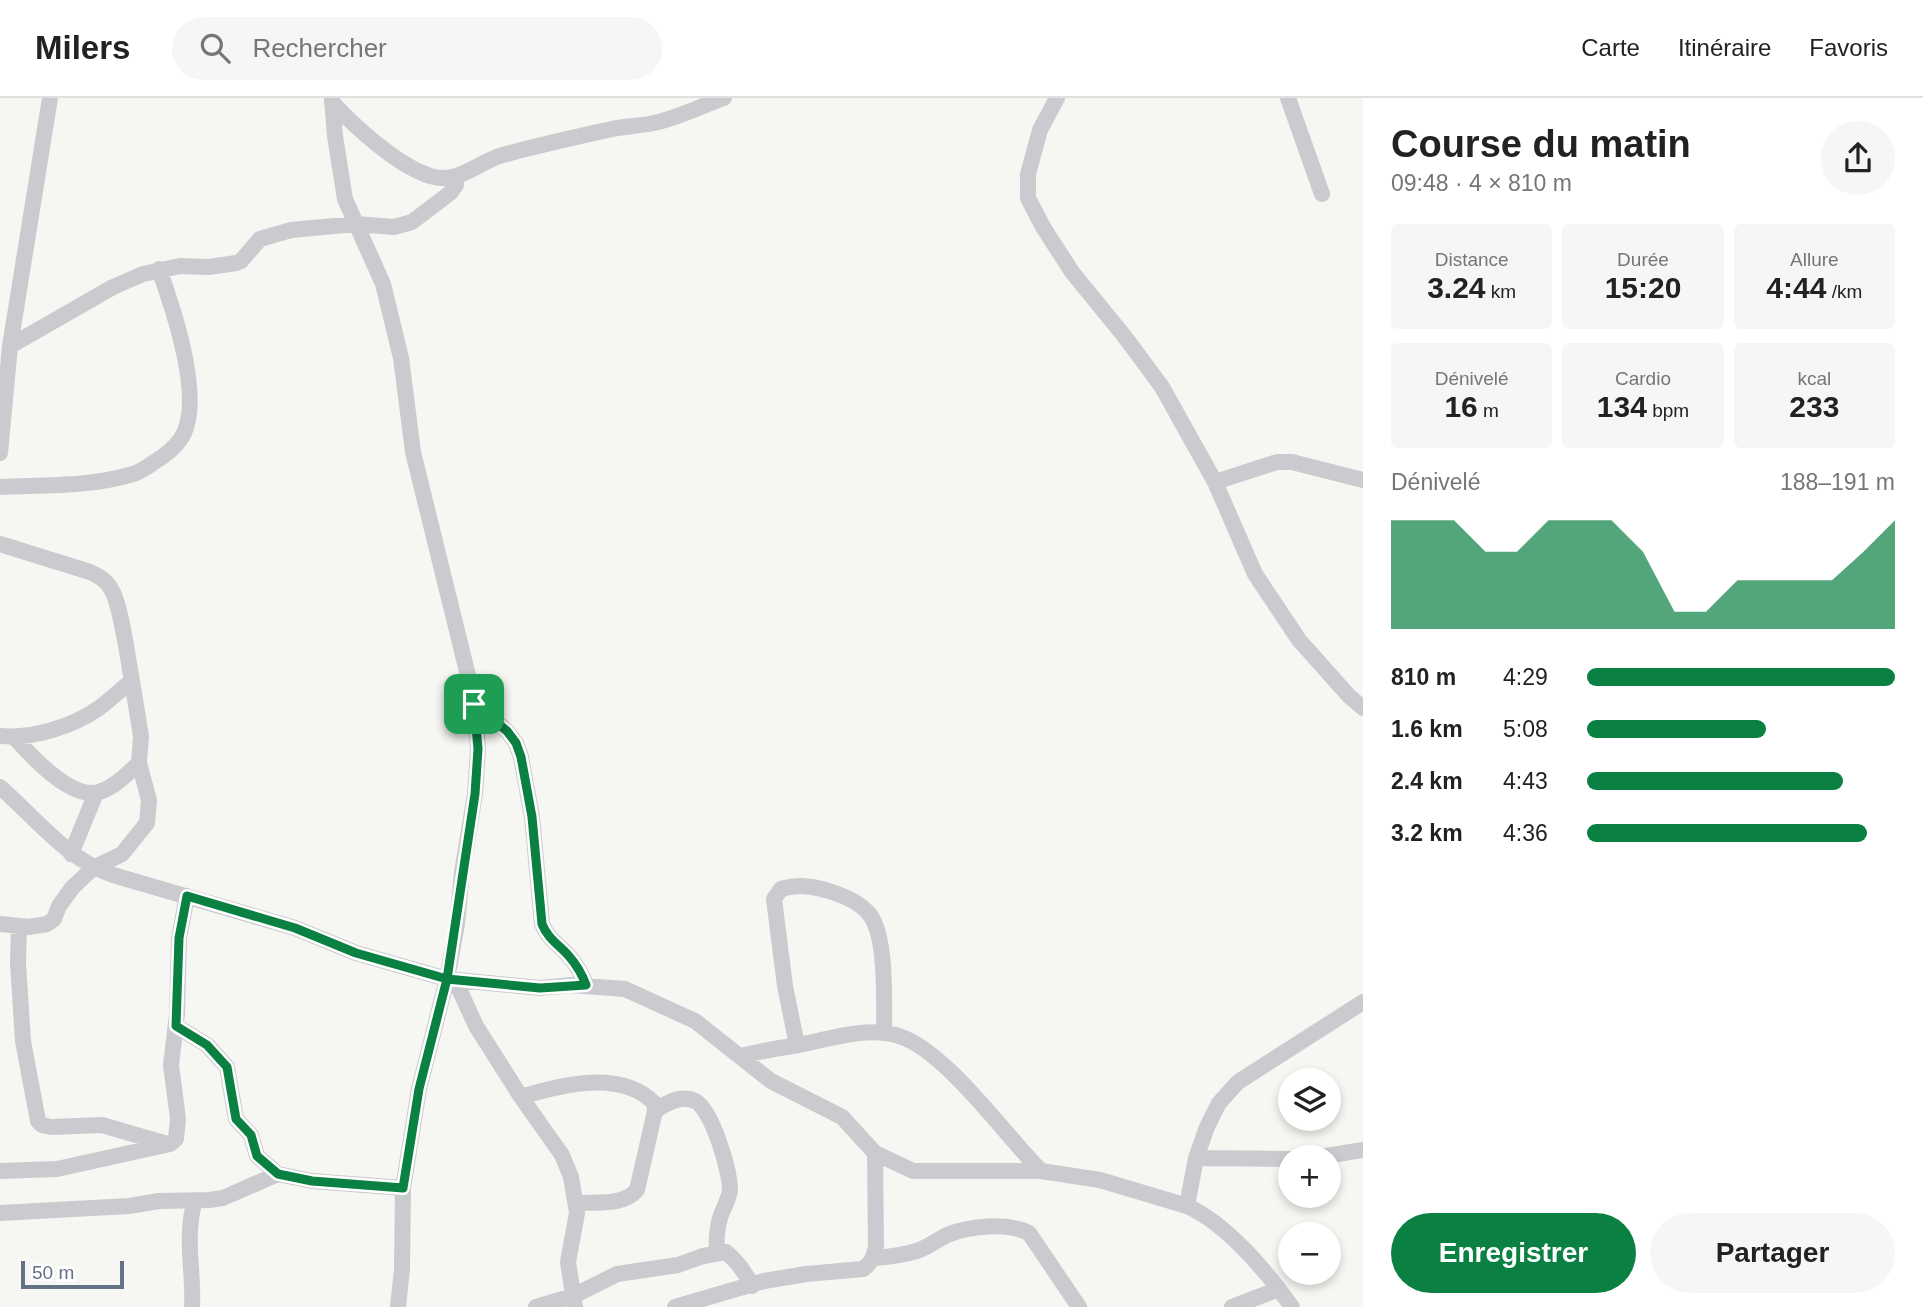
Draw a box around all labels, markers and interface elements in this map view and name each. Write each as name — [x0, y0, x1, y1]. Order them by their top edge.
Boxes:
search box — [172, 17, 662, 80]
text: Milers — [35, 29, 130, 66]
icon: search — [196, 29, 234, 67]
text: Rechercher — [252, 33, 387, 63]
text: Carte — [1581, 34, 1640, 61]
text: Itinéraire — [1678, 34, 1771, 61]
text: Favoris — [1809, 34, 1888, 61]
button: share — [1821, 121, 1895, 195]
text: Course du matin — [1391, 123, 1691, 165]
text: 09:48 · 4 × 810 m — [1391, 170, 1572, 196]
text: Distance — [1435, 249, 1509, 270]
text: Durée — [1617, 249, 1669, 270]
text: Allure — [1790, 249, 1839, 270]
text: 3.24 — [1427, 271, 1486, 304]
text: 15:20 — [1605, 271, 1681, 304]
text: 4:44 — [1766, 271, 1826, 304]
text: km — [1486, 281, 1516, 302]
text: /km — [1826, 281, 1862, 302]
text: Dénivelé — [1435, 368, 1509, 389]
text: Cardio — [1615, 368, 1671, 389]
text: kcal — [1797, 368, 1831, 389]
text: 16 — [1444, 390, 1478, 423]
text: 134 — [1597, 390, 1647, 423]
text: 233 — [1789, 390, 1839, 423]
text: m — [1478, 400, 1499, 421]
text: bpm — [1647, 400, 1689, 421]
text: Dénivelé — [1391, 469, 1481, 495]
text: 188–191 m — [1780, 469, 1895, 495]
text: 810 m — [1391, 664, 1456, 690]
text: 4:29 — [1503, 664, 1548, 690]
pin — [444, 674, 504, 734]
icon: arrive — [455, 685, 493, 723]
text: 1.6 km — [1391, 716, 1463, 742]
text: 5:08 — [1503, 716, 1548, 742]
text: 2.4 km — [1391, 768, 1463, 794]
text: 4:43 — [1503, 768, 1548, 794]
text: 3.2 km — [1391, 820, 1463, 846]
text: 4:36 — [1503, 820, 1548, 846]
map controls — [1278, 1068, 1341, 1285]
button: layers — [1278, 1068, 1341, 1131]
button: + — [1278, 1145, 1341, 1208]
button: Enregistrer — [1391, 1213, 1636, 1293]
button: Partager — [1650, 1213, 1895, 1293]
button: − — [1278, 1222, 1341, 1285]
scale bar — [21, 1258, 124, 1290]
text: 50 m — [32, 1262, 74, 1283]

